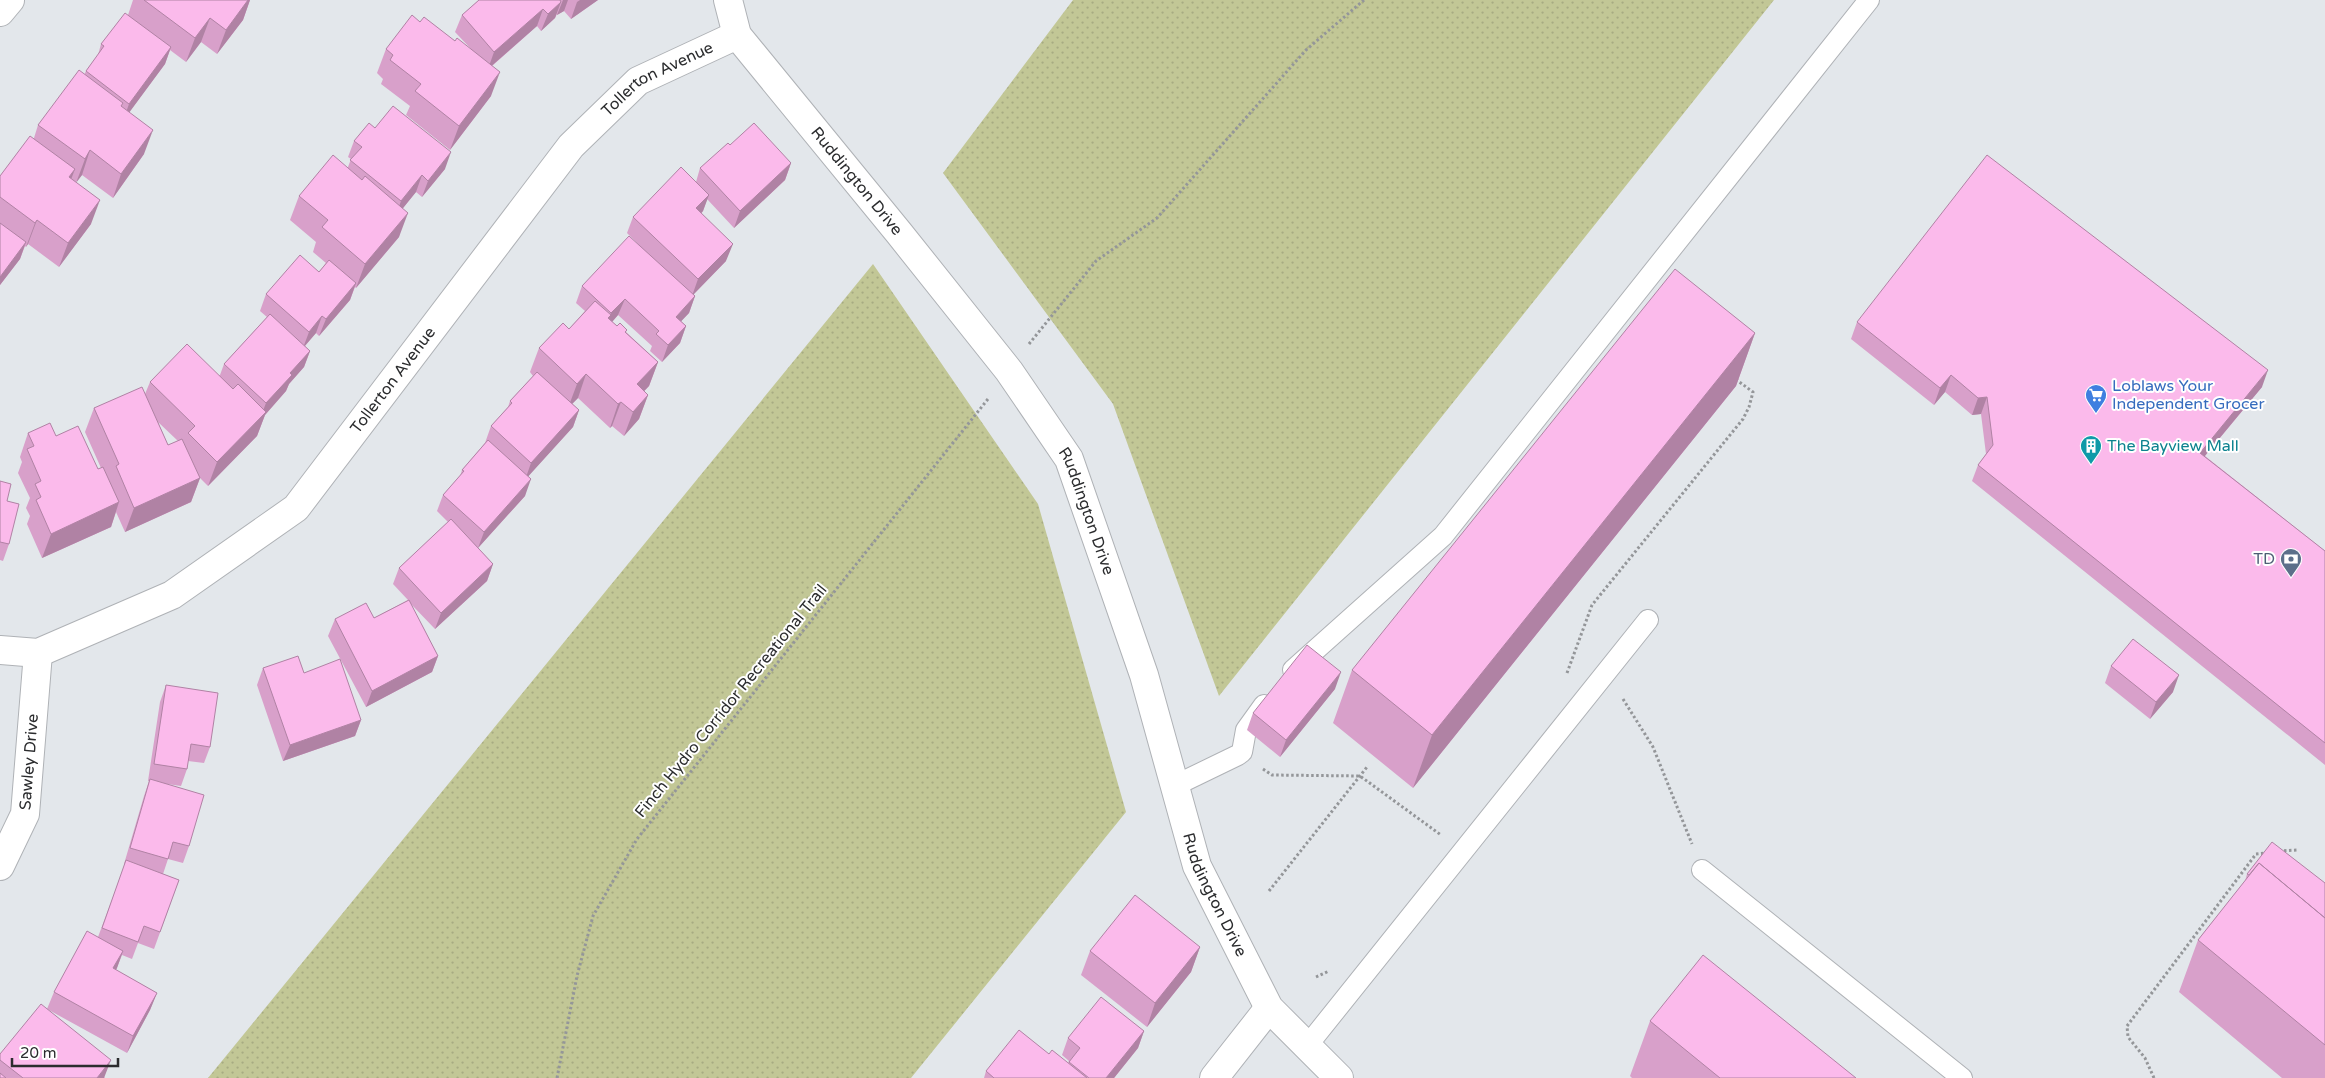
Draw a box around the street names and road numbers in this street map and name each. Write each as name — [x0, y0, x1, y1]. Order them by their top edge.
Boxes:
street label: Tollerton Avenue — [597, 37, 716, 121]
street label: Ruddington Drive — [806, 123, 907, 239]
street label: Tollerton Avenue — [346, 323, 440, 438]
street label: Ruddington Drive — [1054, 443, 1119, 578]
street label: Finch Hydro Corridor Recreational Trail — [631, 580, 831, 822]
street label: Sawley Drive — [15, 713, 43, 811]
street label: Ruddington Drive — [1178, 831, 1251, 960]

